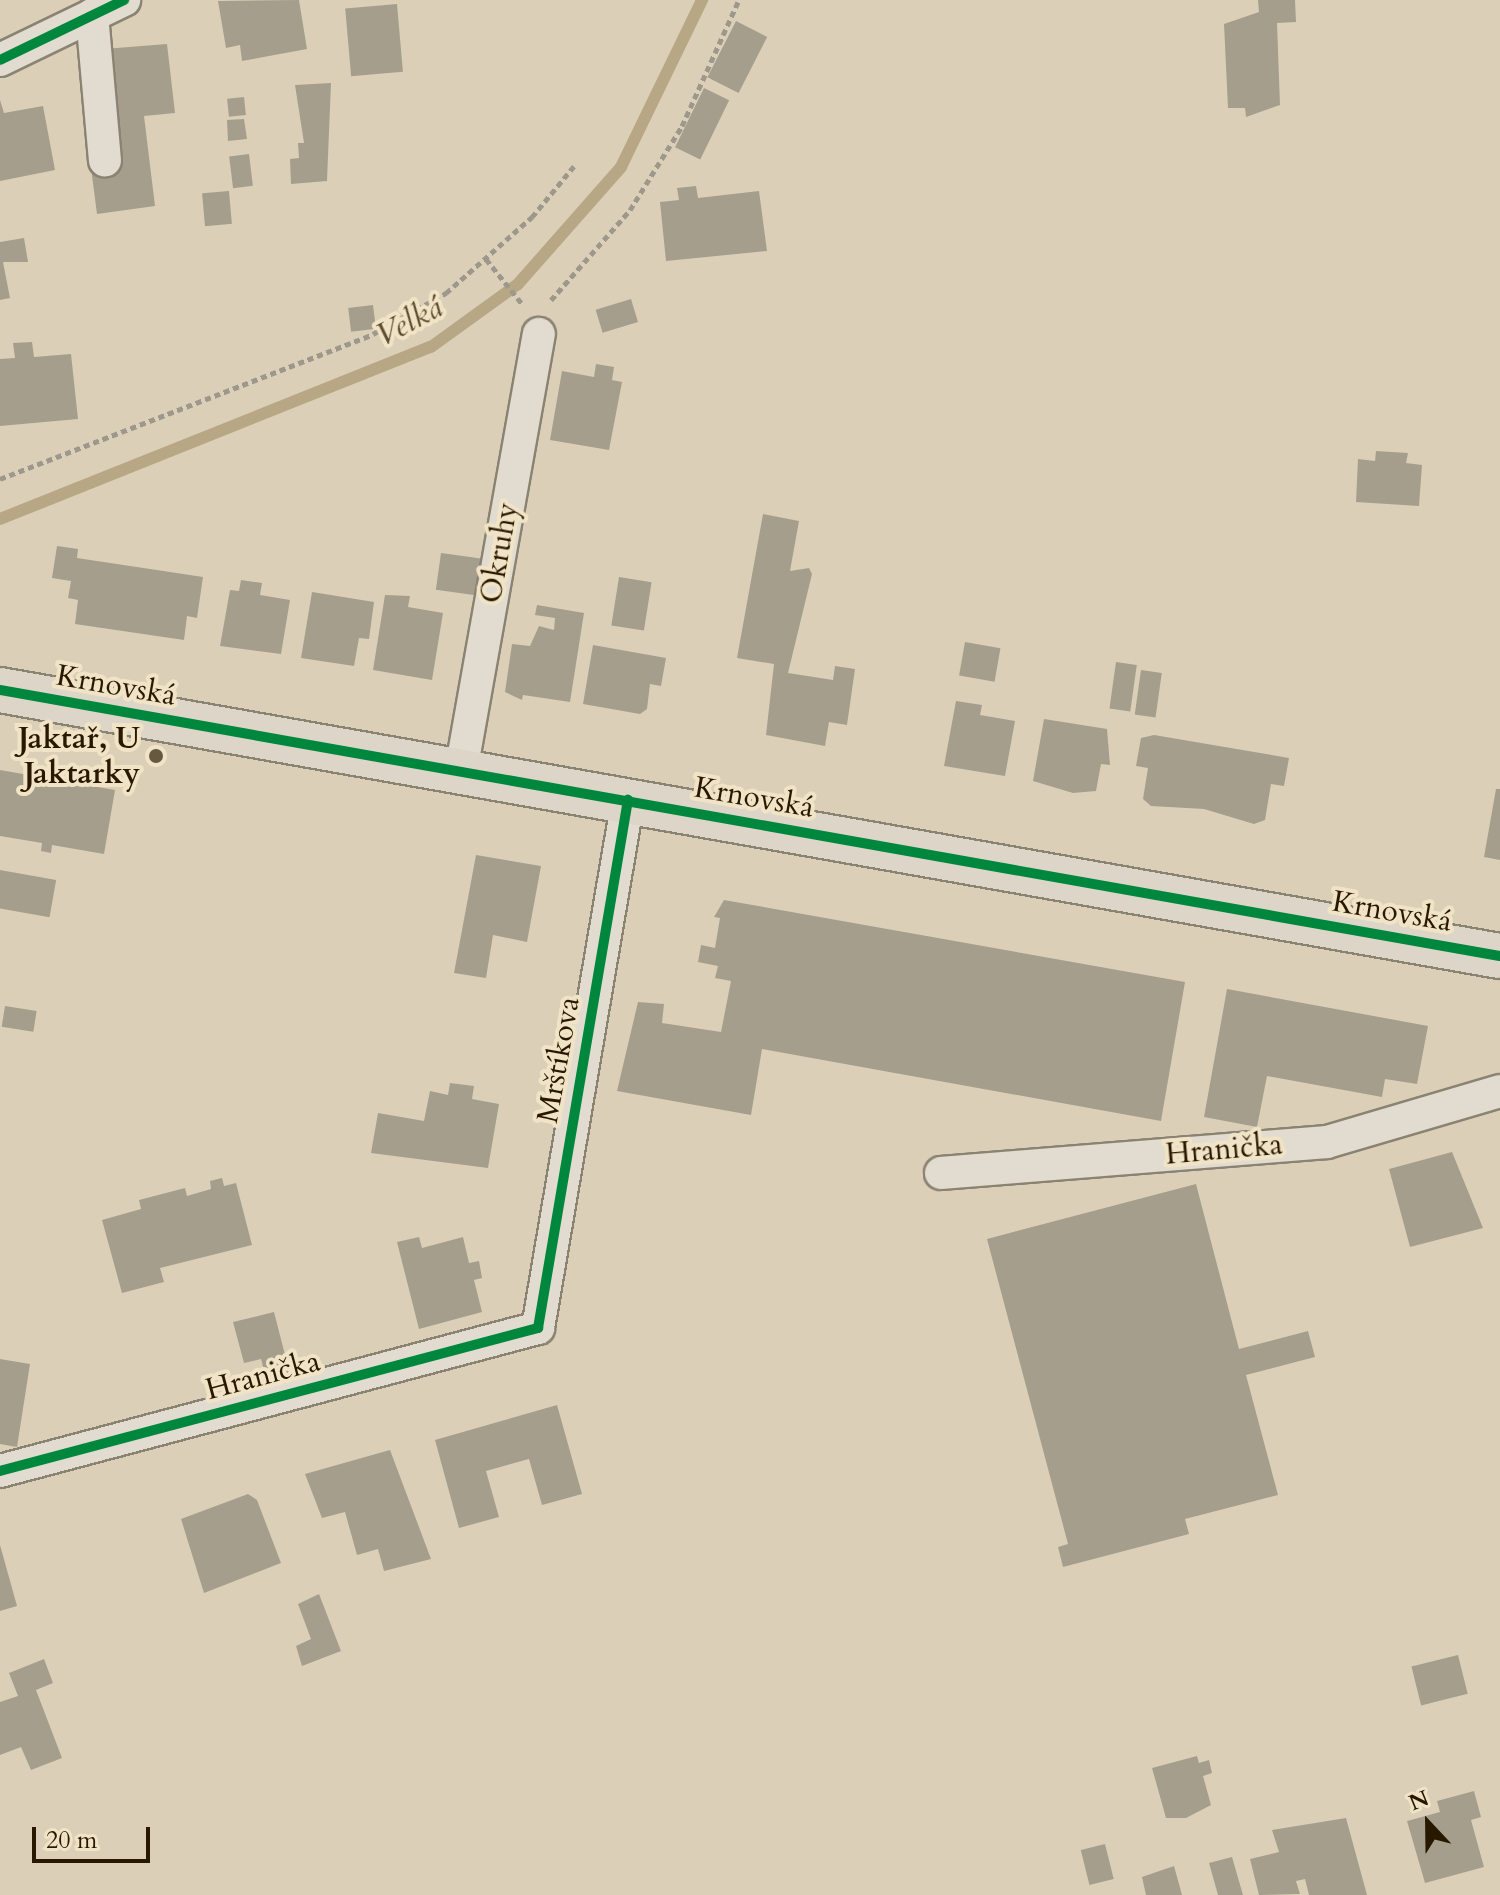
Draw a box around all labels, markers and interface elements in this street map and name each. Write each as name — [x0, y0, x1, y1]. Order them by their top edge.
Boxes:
water label: Velká — [369, 289, 449, 355]
street label: Okruhy — [473, 500, 527, 606]
street label: Krnovská — [53, 658, 179, 714]
place label: Jaktař, U Jaktarky — [18, 721, 140, 792]
marker: Jaktař, U Jaktarky — [147, 747, 165, 765]
street label: Krnovská — [691, 770, 817, 826]
street label: Krnovská — [1329, 884, 1455, 940]
street label: Mrštíkova — [530, 994, 588, 1126]
street label: Hranička — [1164, 1127, 1284, 1173]
street label: Hranička — [202, 1343, 324, 1409]
north arrow — [1388, 1783, 1468, 1863]
text: N — [1405, 1783, 1433, 1818]
scale bar — [36, 1811, 154, 1861]
text: 20 m — [46, 1824, 97, 1857]

